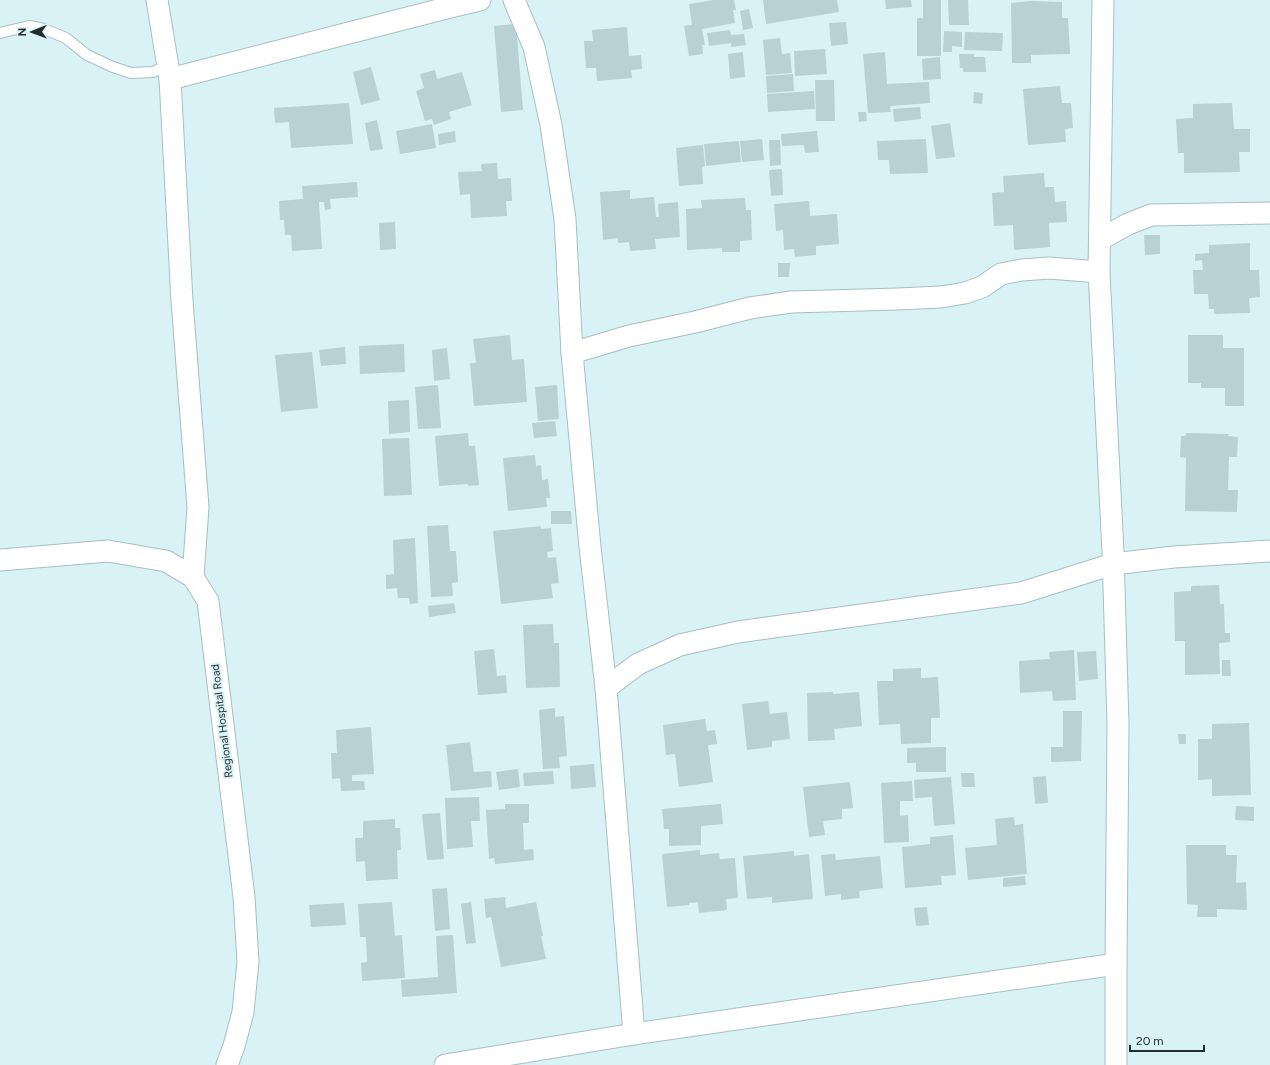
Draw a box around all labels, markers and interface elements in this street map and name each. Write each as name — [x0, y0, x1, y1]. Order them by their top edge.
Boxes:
north arrow — [12, 12, 52, 52]
text: N — [16, 28, 29, 37]
street label: Regional Hospital Road — [209, 664, 235, 778]
scale bar — [1130, 1027, 1204, 1053]
text: 20 m — [1136, 1034, 1164, 1048]

